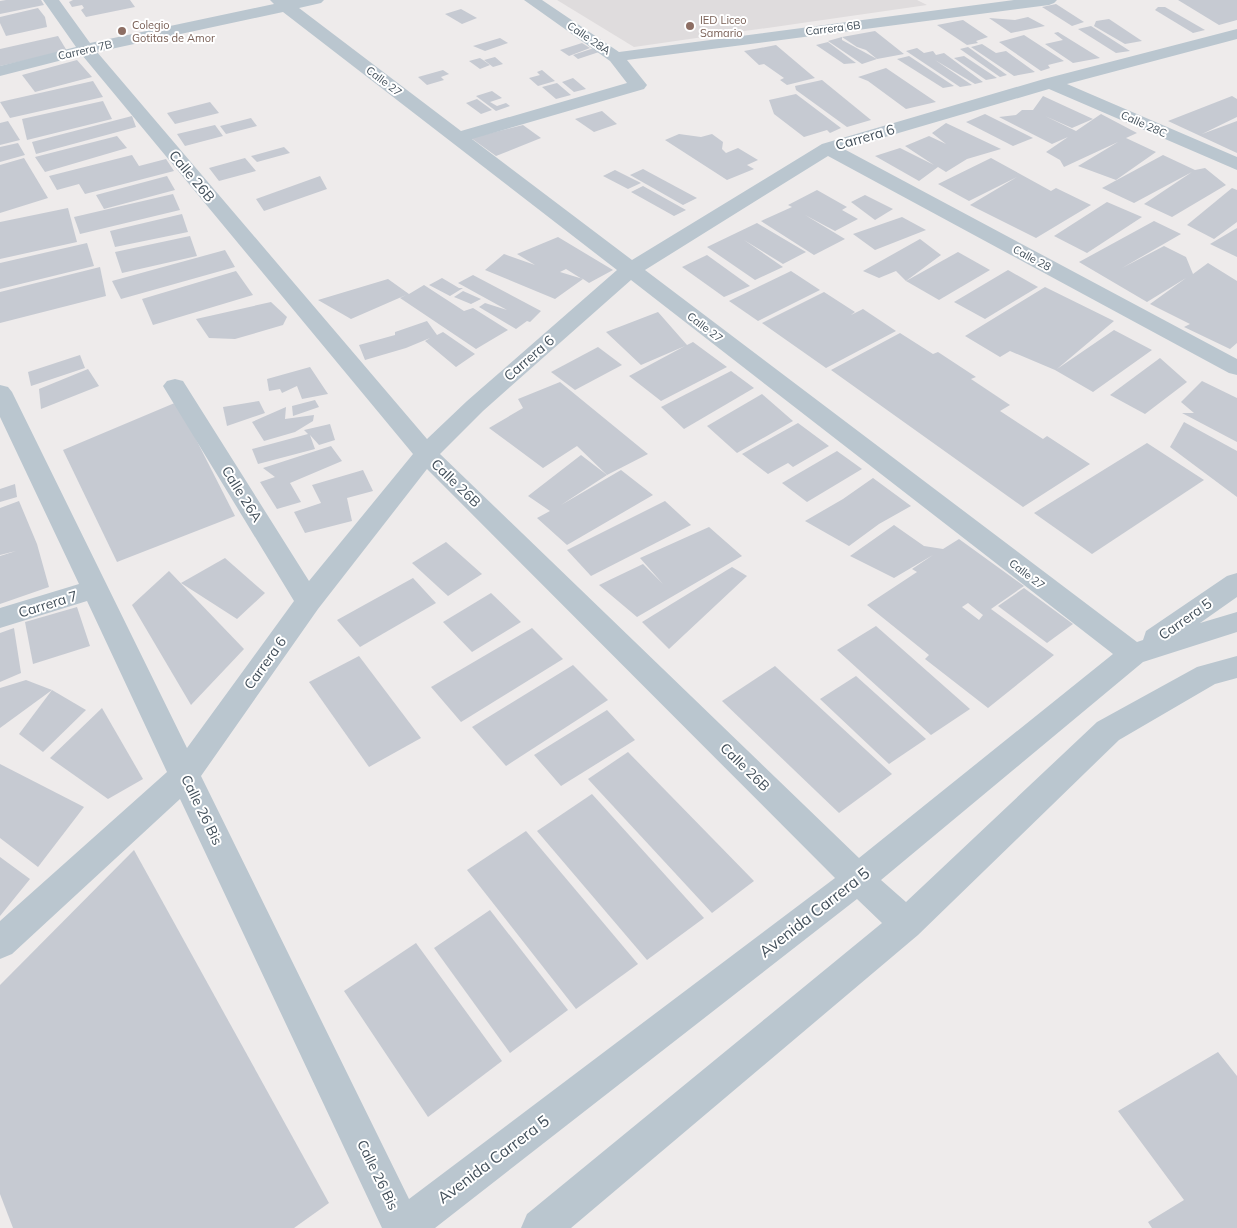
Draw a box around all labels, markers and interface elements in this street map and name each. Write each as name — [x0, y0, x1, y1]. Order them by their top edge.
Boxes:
place label: IED Liceo Samario — [700, 13, 747, 40]
place label: Colegio Gotitas de Amor — [132, 18, 215, 45]
street label: Calle 28A — [565, 18, 613, 58]
street label: Carrera 6B — [805, 18, 861, 38]
marker: IED Liceo Samario — [684, 20, 696, 32]
marker: Colegio Gotitas de Amor — [116, 25, 128, 37]
street label: Carrera 7B — [56, 37, 114, 63]
street label: Calle 27 — [363, 63, 405, 99]
street label: Calle 28C — [1119, 108, 1169, 140]
street label: Carrera 6 — [833, 120, 897, 154]
street label: Calle 26B — [165, 146, 219, 206]
street label: Calle 28 — [1011, 242, 1054, 274]
street label: Calle 27 — [684, 309, 726, 345]
street label: Carrera 6 — [500, 331, 558, 385]
street label: Calle 26B — [427, 455, 485, 511]
street label: Calle 26A — [218, 463, 267, 526]
street label: Calle 27 — [1006, 556, 1048, 592]
street label: Carrera 7 — [16, 586, 80, 622]
street label: Carrera 5 — [1155, 594, 1215, 644]
street label: Carrera 6 — [240, 633, 290, 693]
street label: Calle 26B — [716, 739, 774, 795]
street label: Calle 26 Bis — [177, 772, 227, 848]
street label: Avenida Carrera 5 — [755, 863, 873, 961]
street label: Avenida Carrera 5 — [433, 1111, 553, 1207]
street label: Calle 26 Bis — [353, 1137, 403, 1213]

